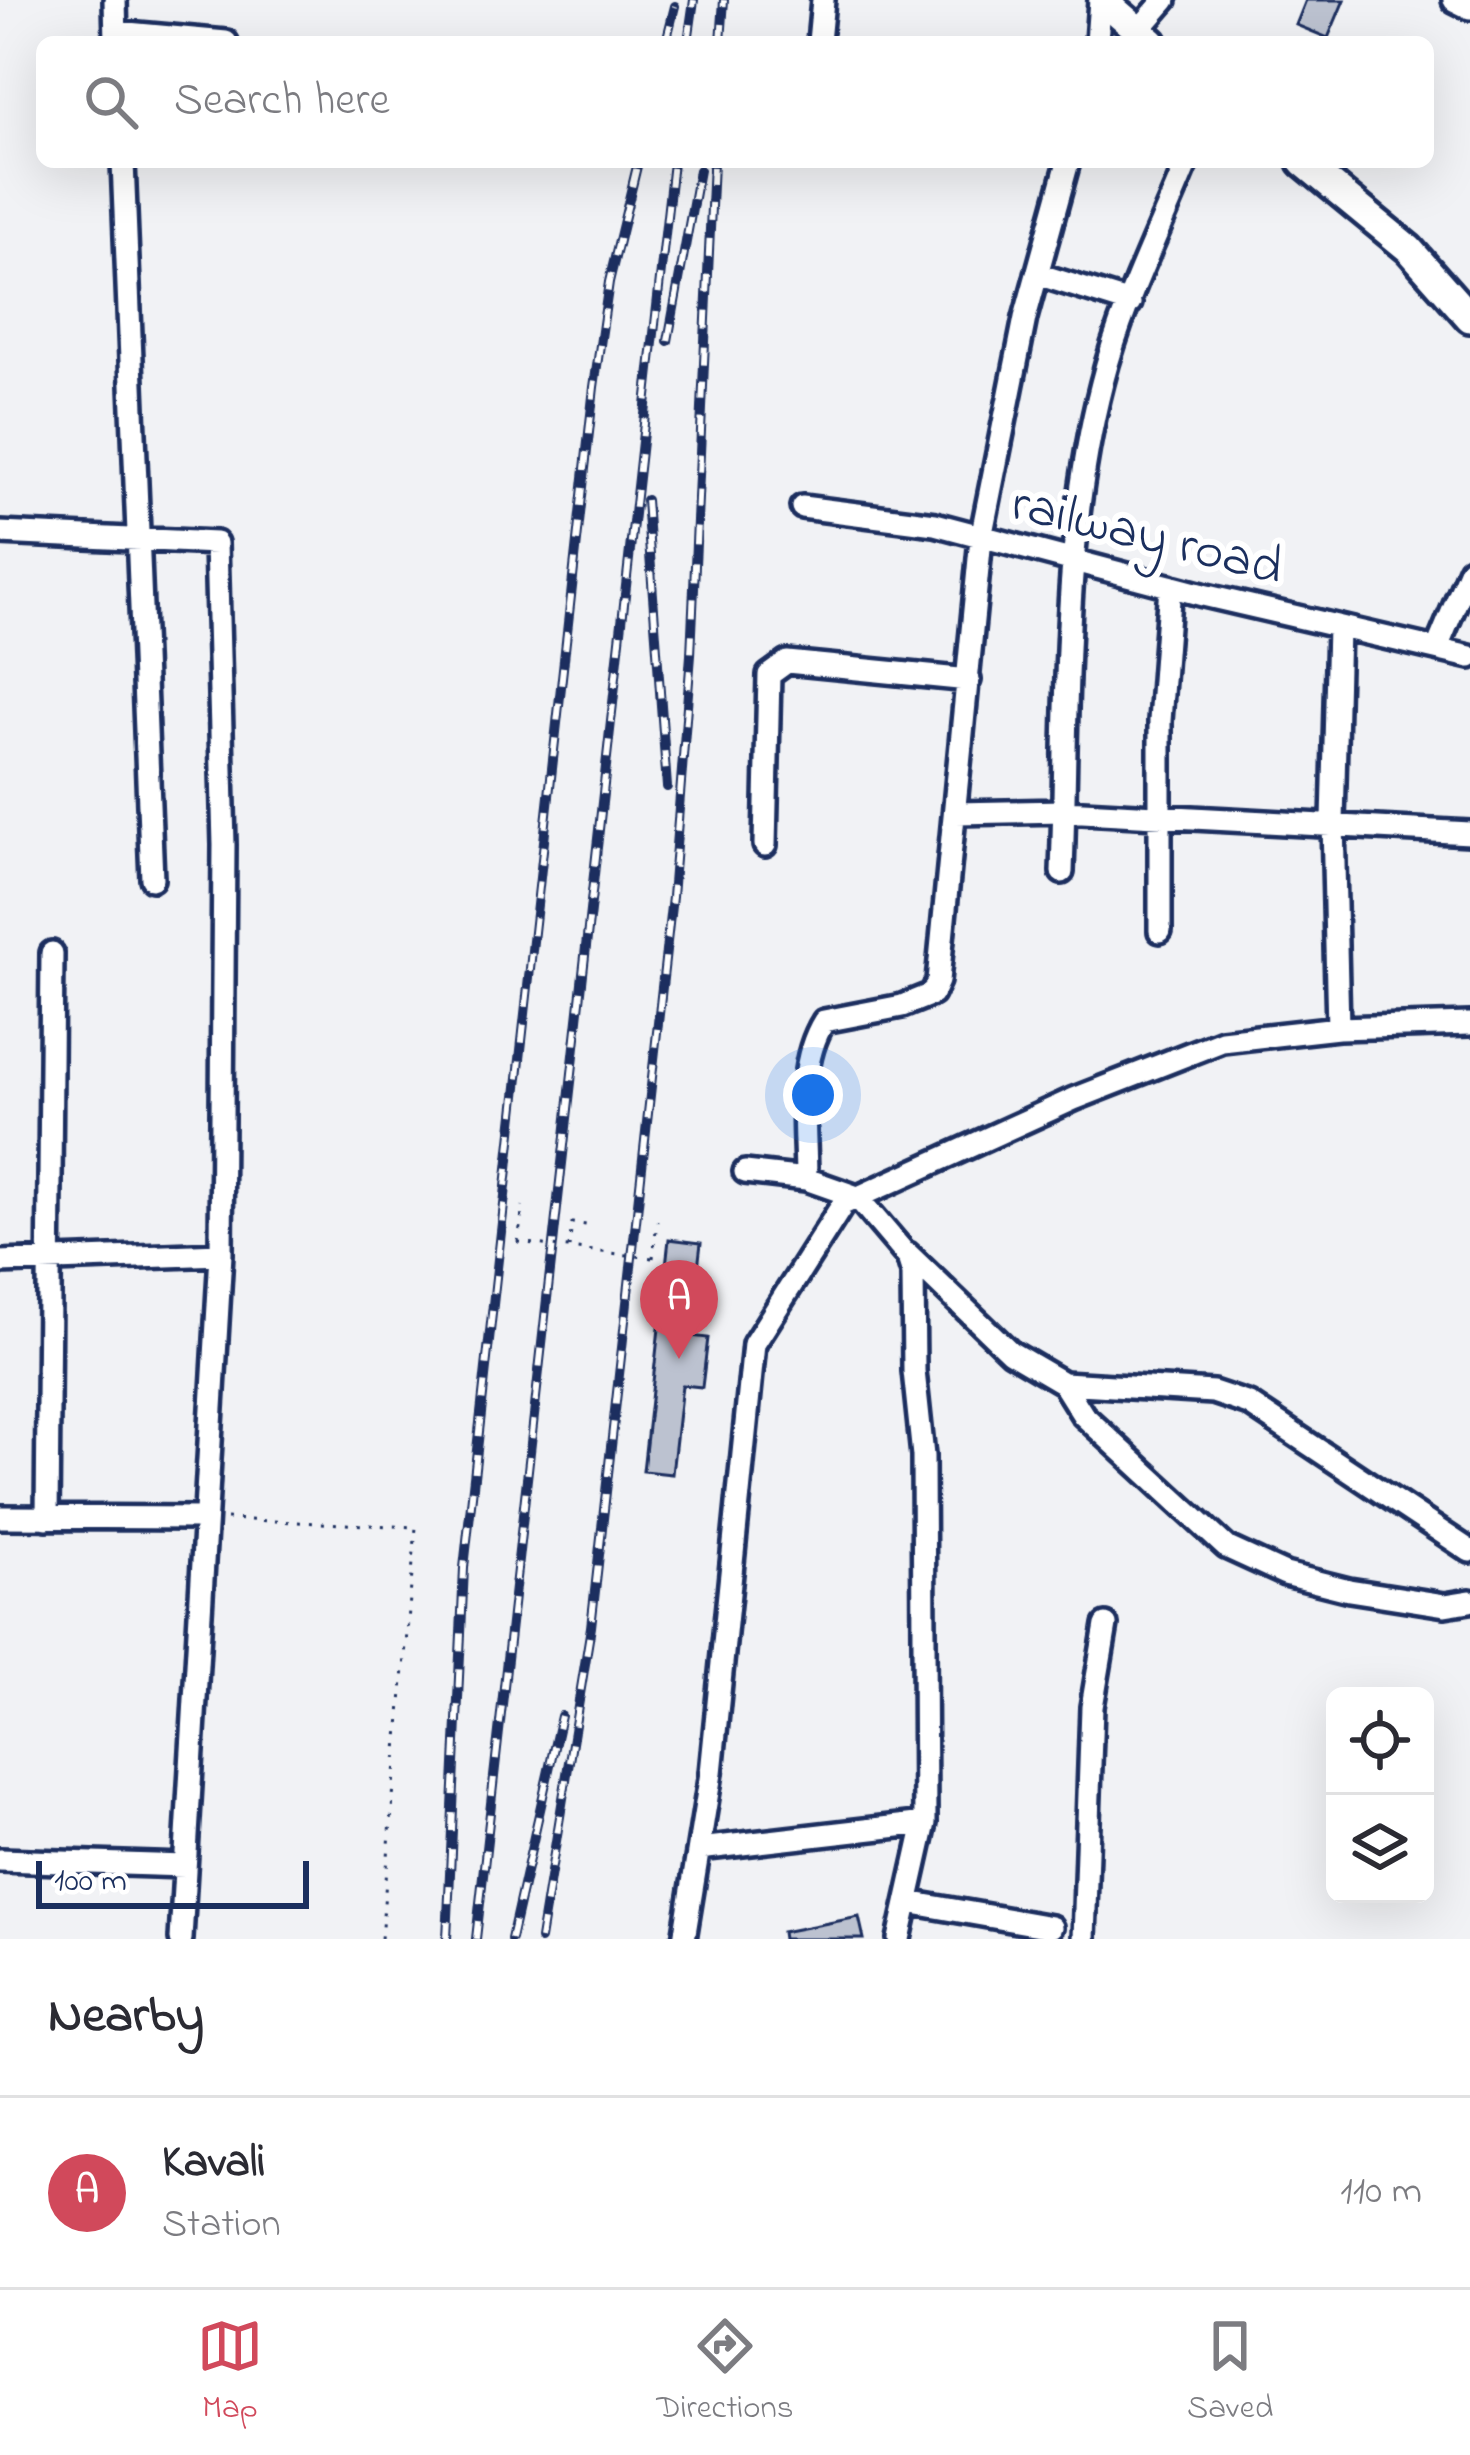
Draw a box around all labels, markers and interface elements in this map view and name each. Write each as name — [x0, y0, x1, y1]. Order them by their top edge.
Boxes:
search box — [36, 36, 1434, 168]
icon: search — [78, 69, 144, 135]
text: Search here — [174, 69, 390, 135]
street label: railway road — [1003, 466, 1290, 609]
your location — [783, 1065, 843, 1125]
pin: A — [640, 1260, 718, 1359]
map controls — [1326, 1687, 1434, 1903]
button: locate — [1326, 1687, 1434, 1795]
button: layers — [1326, 1795, 1434, 1903]
scale bar — [36, 1855, 309, 1908]
text: 100 m — [54, 1858, 127, 1906]
text: Nearby — [48, 1980, 204, 2055]
text: Kavali — [162, 2131, 265, 2197]
text: A — [75, 2164, 99, 2221]
text: 110 m — [1340, 2164, 1422, 2221]
text: Station — [162, 2197, 281, 2254]
tab: Map — [197, 2313, 263, 2433]
tab: Directions — [656, 2313, 794, 2433]
tab: Saved — [1187, 2313, 1273, 2433]

